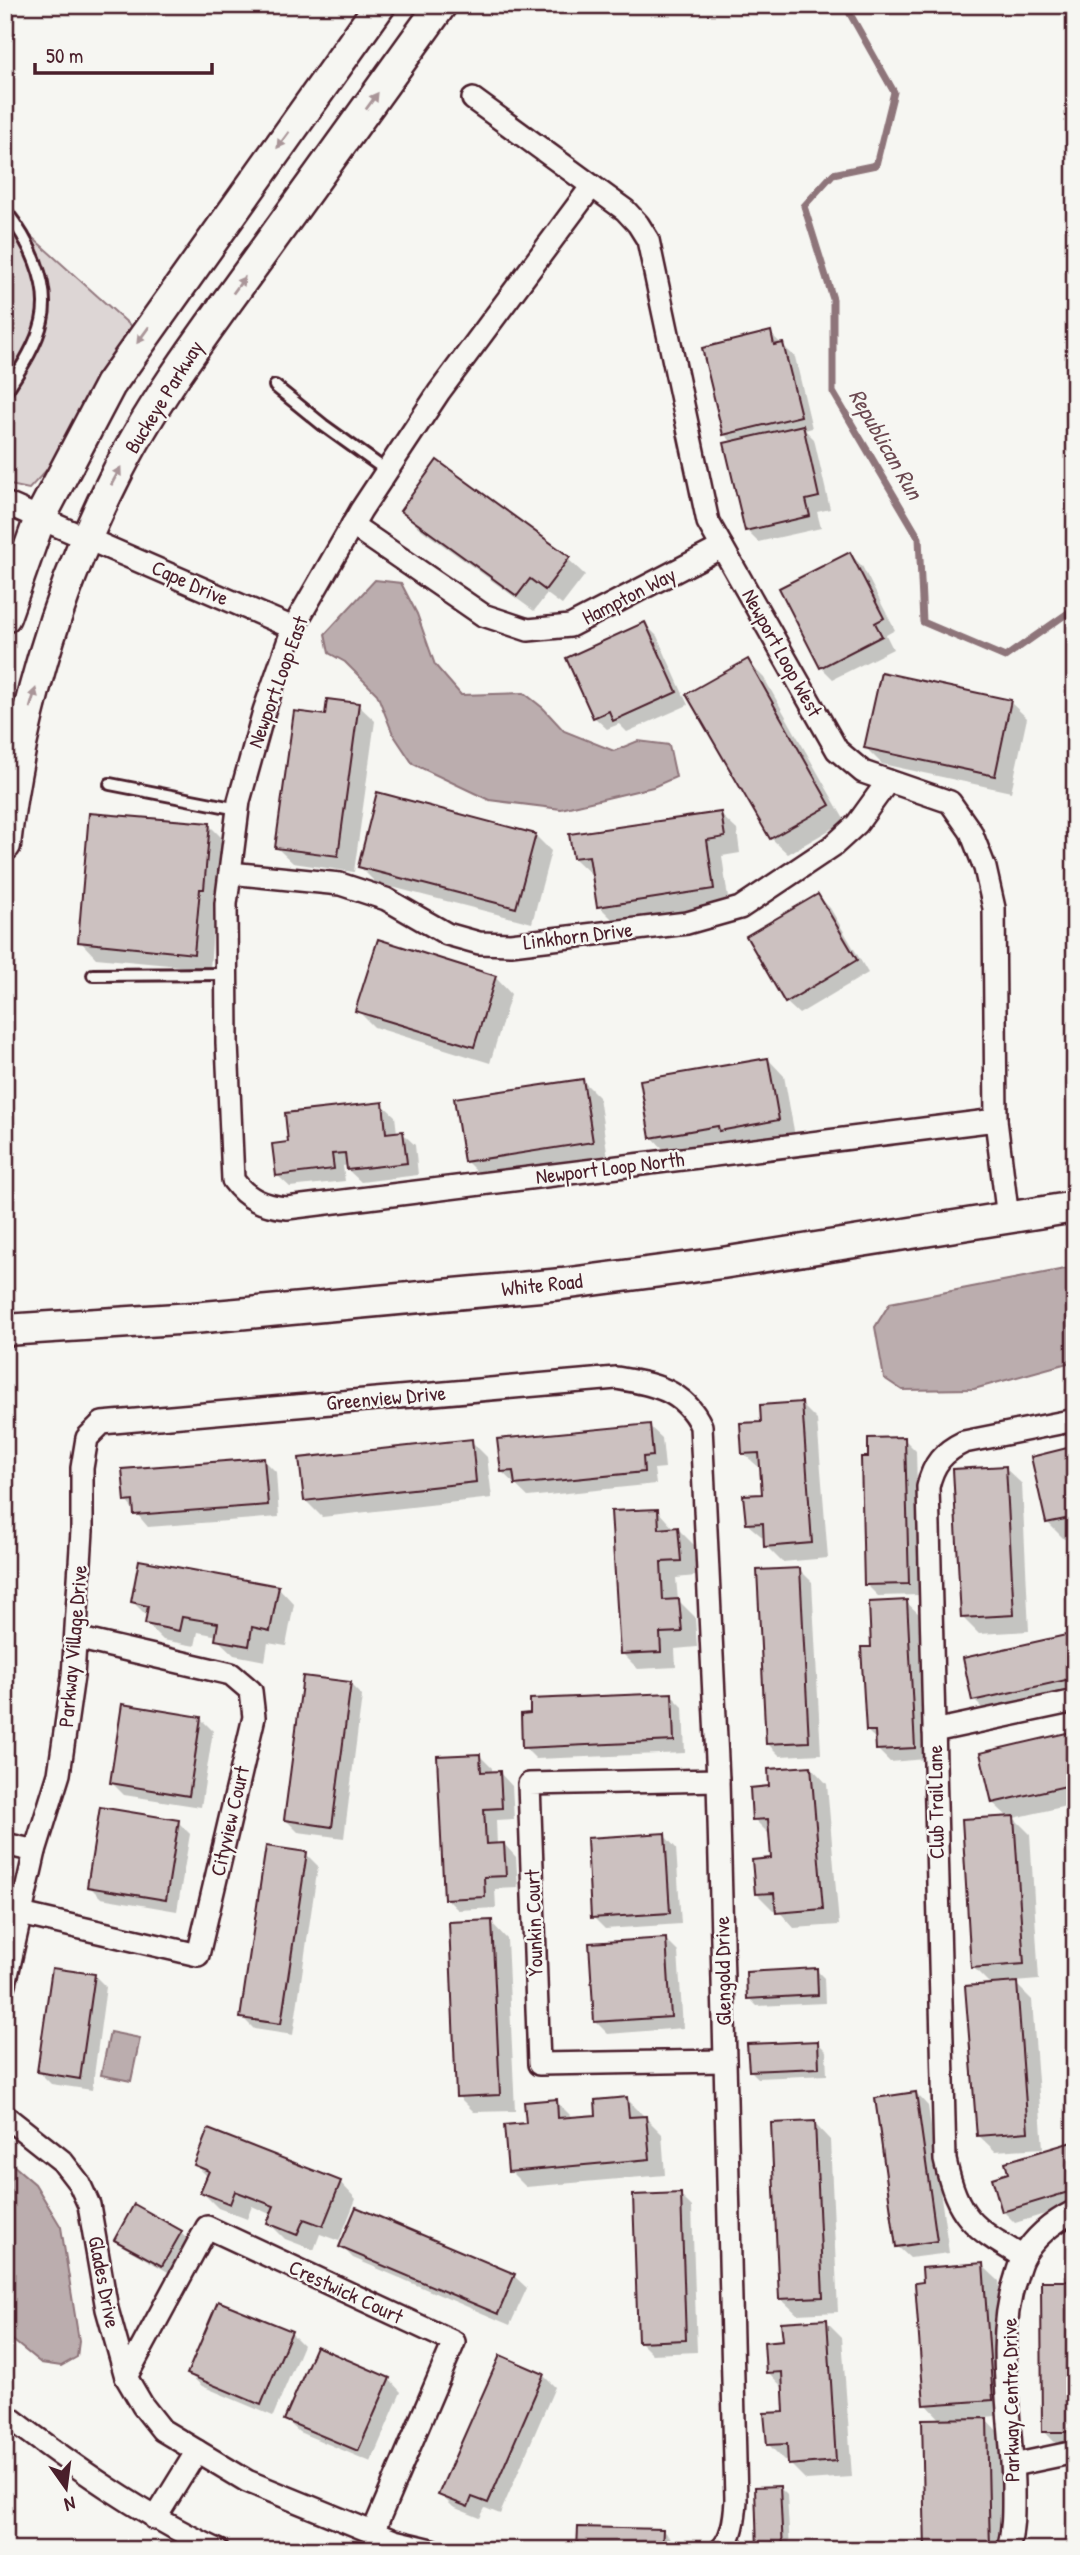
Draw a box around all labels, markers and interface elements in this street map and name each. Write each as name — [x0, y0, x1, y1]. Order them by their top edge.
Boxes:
scale bar — [35, 32, 212, 76]
text: 50 m — [46, 41, 83, 70]
one-way arrow — [365, 92, 380, 110]
one-way arrow — [276, 131, 290, 149]
one-way arrow — [232, 276, 246, 294]
one-way arrow — [136, 326, 150, 344]
street label: Buckeye Parkway — [117, 335, 210, 459]
water label: Republican Run — [841, 383, 931, 507]
one-way arrow — [110, 466, 122, 486]
street label: Cape Drive — [147, 553, 233, 612]
street label: Hampton Way — [577, 560, 681, 631]
street label: Newport Loop West — [735, 584, 830, 723]
street label: Newport Loop East — [240, 611, 315, 752]
one-way arrow — [28, 687, 38, 708]
street label: Linkhorn Drive — [522, 914, 634, 957]
street label: Newport Loop North — [534, 1144, 686, 1191]
street label: White Road — [500, 1266, 584, 1303]
street label: Greenview Drive — [325, 1378, 447, 1417]
street label: Parkway Village Drive — [51, 1564, 94, 1728]
street label: Club Trail Lane — [920, 1745, 951, 1859]
street label: Cityview Court — [203, 1762, 256, 1879]
street label: Younkin Court — [517, 1868, 550, 1977]
street label: Glengold Drive — [707, 1916, 738, 2026]
street label: Glades Drive — [81, 2234, 128, 2330]
street label: Crestwick Court — [284, 2252, 409, 2331]
street label: Parkway Centre Drive — [995, 2318, 1026, 2482]
north arrow — [32, 2454, 102, 2524]
text: N — [62, 2491, 78, 2518]

